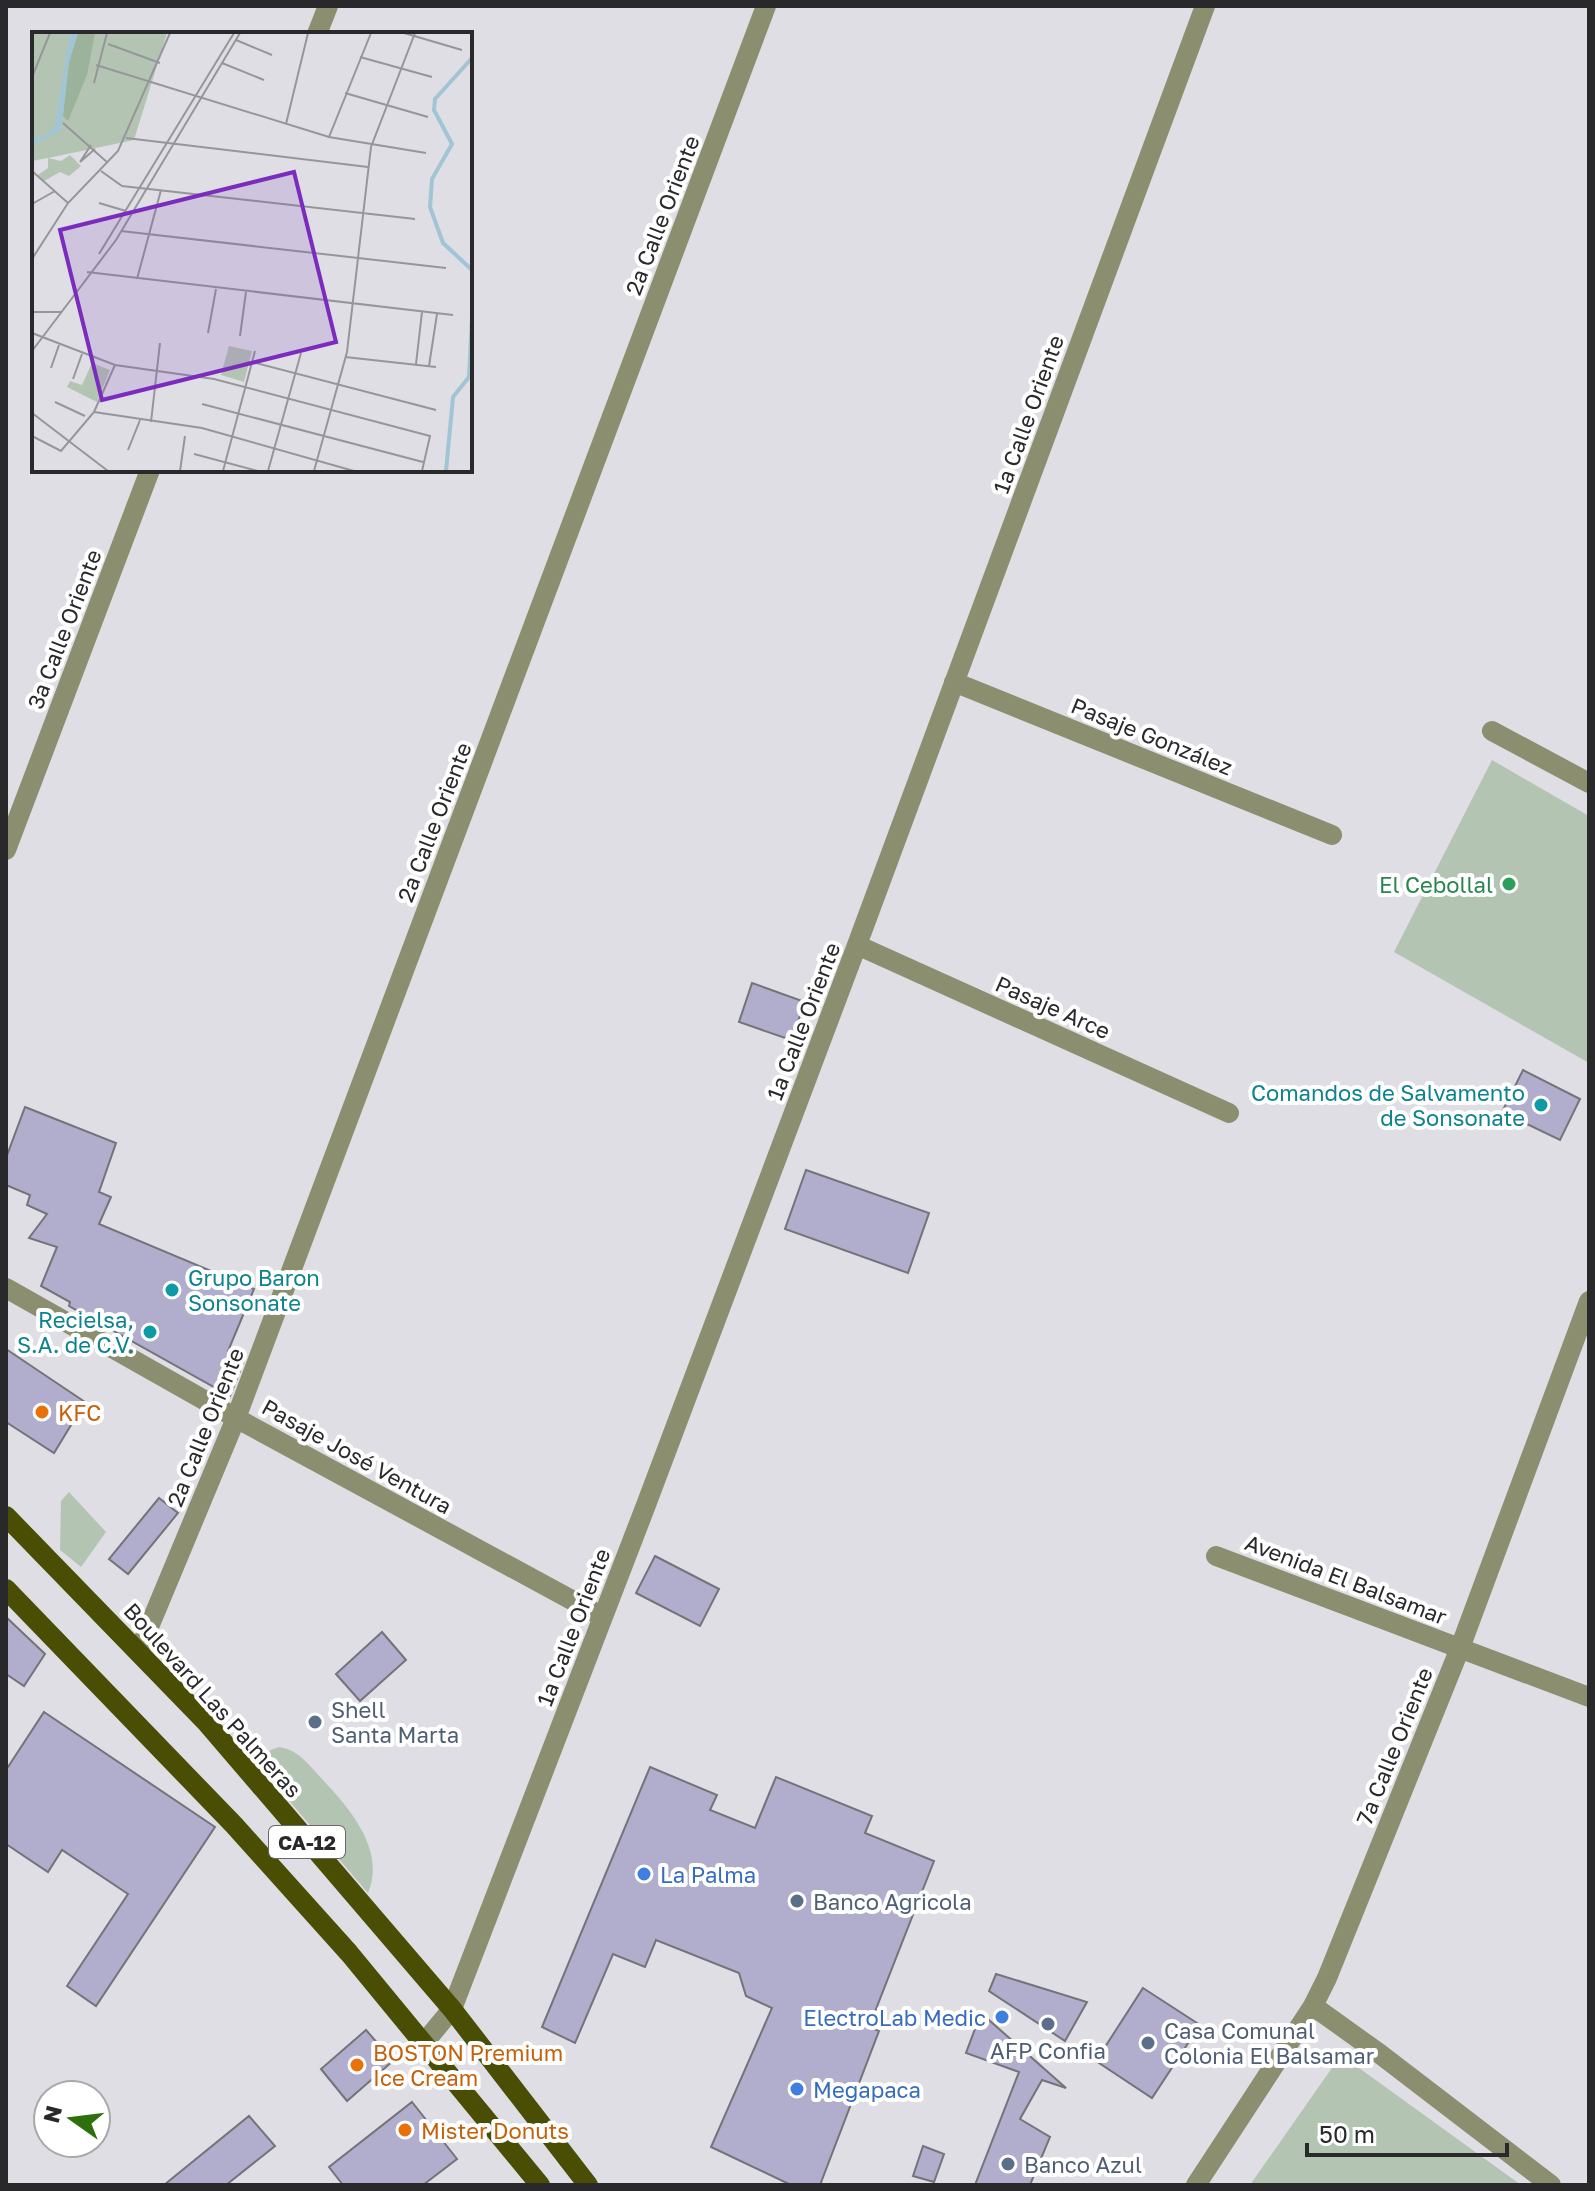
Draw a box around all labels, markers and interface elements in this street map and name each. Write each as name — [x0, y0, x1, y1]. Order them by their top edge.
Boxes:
inset map — [32, 32, 472, 472]
street label: 2a Calle Oriente — [619, 131, 705, 299]
street label: 1a Calle Oriente — [987, 331, 1069, 497]
street label: 3a Calle Oriente — [21, 545, 107, 713]
street label: Pasaje González — [1067, 691, 1237, 781]
street label: 2a Calle Oriente — [391, 738, 477, 906]
place label: El Cebollal — [1379, 871, 1493, 898]
marker: El Cebollal — [1500, 875, 1518, 893]
street label: 1a Calle Oriente — [761, 938, 845, 1104]
street label: Pasaje Arce — [991, 970, 1115, 1044]
place label: Comandos de Salvamento de Sonsonate — [1251, 1079, 1525, 1131]
marker: Comandos de Salvamento de Sonsonate — [1532, 1096, 1550, 1114]
place label: Grupo Baron Sonsonate — [188, 1264, 320, 1316]
marker: Grupo Baron Sonsonate — [163, 1281, 181, 1299]
place label: Recielsa, S.A. de C.V. — [17, 1306, 134, 1358]
marker: Recielsa, S.A. de C.V. — [141, 1323, 159, 1341]
street label: 2a Calle Oriente — [161, 1344, 249, 1510]
street label: Pasaje José Ventura — [257, 1393, 457, 1519]
place label: KFC — [58, 1399, 101, 1426]
marker: KFC — [33, 1403, 51, 1421]
street label: Avenida El Balsamar — [1241, 1528, 1451, 1630]
street label: 1a Calle Oriente — [531, 1544, 615, 1710]
street label: Boulevard Las Palmeras — [118, 1597, 308, 1803]
street label: 7a Calle Oriente — [1350, 1663, 1438, 1829]
place label: Shell Santa Marta — [331, 1696, 459, 1748]
marker: Shell Santa Marta — [306, 1713, 324, 1731]
road number: CA-12 — [269, 1826, 345, 1858]
place label: La Palma — [660, 1861, 756, 1888]
marker: La Palma — [635, 1865, 653, 1883]
place label: Banco Agricola — [813, 1888, 972, 1915]
marker: Banco Agricola — [788, 1892, 806, 1910]
place label: ElectroLab Medic — [803, 2004, 986, 2031]
marker: ElectroLab Medic — [993, 2008, 1011, 2026]
marker: AFP Confia — [1039, 2015, 1057, 2033]
place label: Casa Comunal Colonia El Balsamar — [1164, 2017, 1375, 2069]
marker: Casa Comunal Colonia El Balsamar — [1139, 2034, 1157, 2052]
place label: AFP Confia — [990, 2037, 1106, 2064]
place label: BOSTON Premium Ice Cream — [373, 2039, 563, 2091]
marker: BOSTON Premium Ice Cream — [348, 2056, 366, 2074]
place label: Megapaca — [813, 2076, 921, 2103]
north arrow — [32, 2079, 112, 2159]
marker: Megapaca — [788, 2080, 806, 2098]
text: N — [37, 2103, 67, 2125]
scale bar — [1307, 2107, 1507, 2157]
place label: Mister Donuts — [421, 2117, 569, 2144]
text: 50 m — [1319, 2119, 1375, 2148]
marker: Mister Donuts — [396, 2121, 414, 2139]
place label: Banco Azul — [1024, 2151, 1142, 2178]
marker: Banco Azul — [999, 2155, 1017, 2173]

